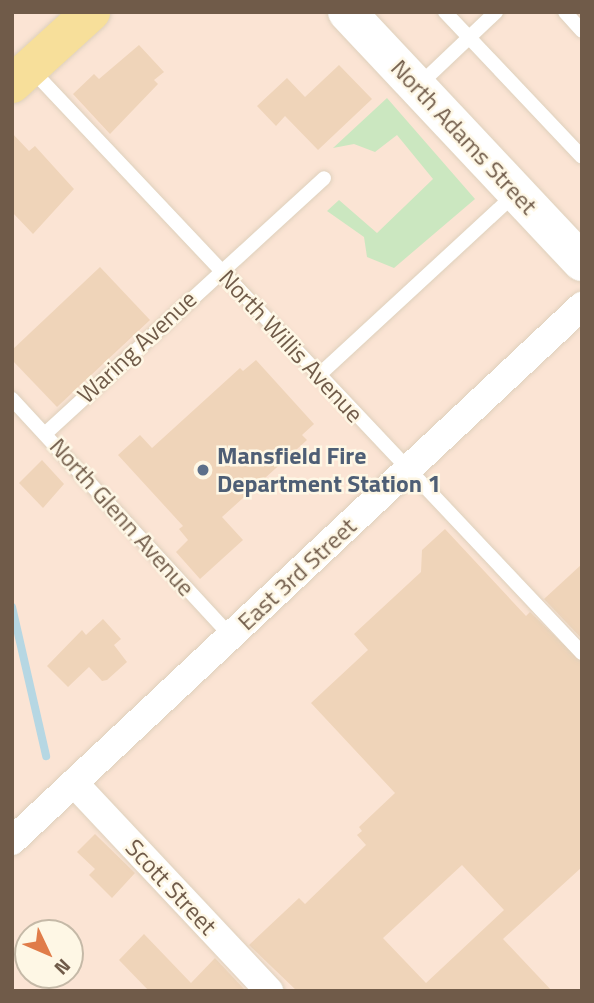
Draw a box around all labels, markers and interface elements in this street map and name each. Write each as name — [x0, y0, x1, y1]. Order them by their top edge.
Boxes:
street label: North Adams Street — [385, 54, 543, 220]
street label: North Willis Avenue — [213, 264, 369, 428]
street label: Waring Avenue — [72, 285, 202, 409]
street label: North Glenn Avenue — [44, 432, 200, 602]
place label: Mansfield Fire Department Station 1 — [217, 442, 441, 498]
marker: Mansfield Fire Department Station 1 — [195, 462, 211, 478]
street label: East 3rd Street — [232, 512, 362, 636]
street label: Scott Street — [120, 833, 222, 941]
north arrow — [14, 919, 84, 989]
text: N — [48, 953, 78, 982]

